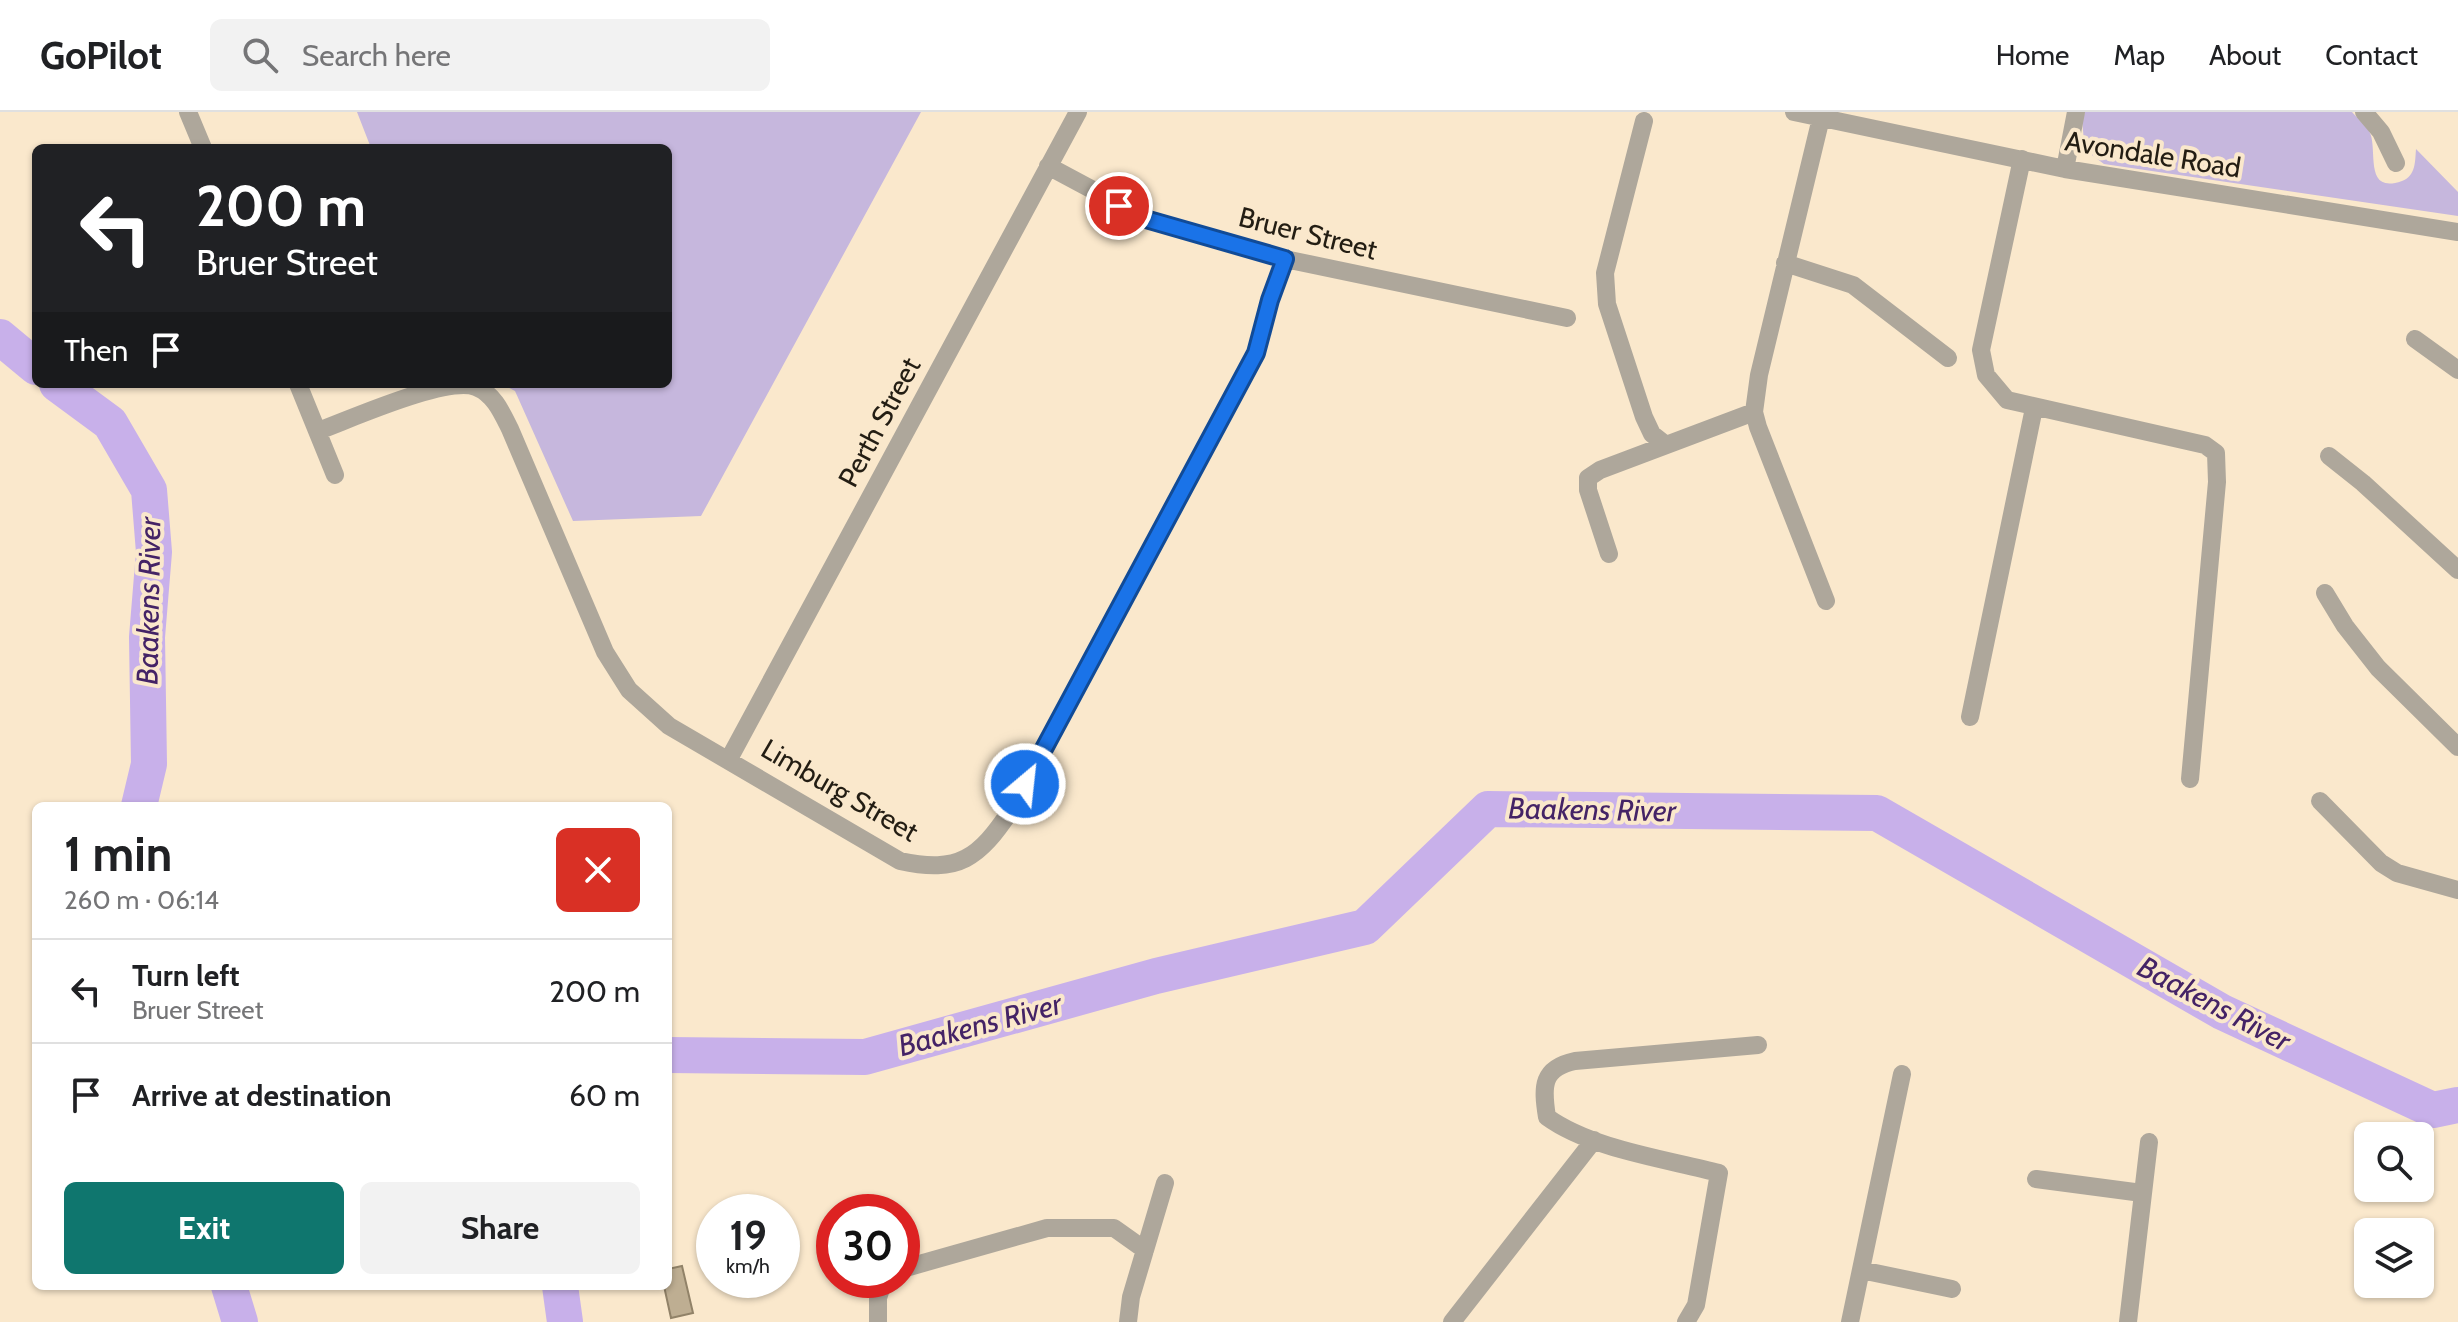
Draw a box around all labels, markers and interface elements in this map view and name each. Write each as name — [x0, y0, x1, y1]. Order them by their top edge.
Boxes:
search box — [210, 19, 770, 91]
text: GoPilot — [40, 32, 162, 79]
icon: search — [238, 33, 282, 77]
text: Search here — [302, 37, 451, 74]
text: Home — [1996, 38, 2069, 72]
text: Map — [2113, 38, 2165, 72]
text: About — [2209, 38, 2281, 72]
text: Contact — [2325, 38, 2418, 72]
street label: Avondale Road — [2063, 123, 2243, 185]
text: 200 m — [196, 172, 366, 240]
pin — [1085, 172, 1153, 240]
icon: left — [64, 176, 168, 280]
icon: arrive — [1097, 184, 1141, 228]
street label: Bruer Street — [1235, 199, 1381, 267]
text: Bruer Street — [196, 240, 378, 284]
icon: arrive — [144, 328, 188, 372]
text: Then — [64, 332, 128, 369]
street label: Perth Street — [831, 351, 927, 493]
water label: Baakens River — [129, 515, 168, 685]
street label: Limburg Street — [755, 731, 925, 849]
position arrow — [983, 742, 1067, 826]
water label: Baakens River — [1508, 790, 1678, 829]
text: 1 min — [64, 825, 172, 883]
button: close — [556, 828, 640, 912]
text: 260 m · 06:14 — [64, 884, 219, 916]
water label: Baakens River — [2131, 948, 2299, 1060]
text: Turn left — [132, 957, 240, 994]
icon: left — [64, 969, 108, 1013]
text: 200 m — [549, 973, 640, 1010]
water label: Baakens River — [894, 984, 1067, 1064]
text: Bruer Street — [132, 994, 263, 1026]
icon: arrive — [64, 1073, 108, 1117]
text: Arrive at destination — [132, 1077, 392, 1114]
text: 60 m — [569, 1077, 640, 1114]
map controls — [2354, 1122, 2434, 1298]
button: search — [2354, 1122, 2434, 1202]
button: Exit — [64, 1182, 344, 1274]
button: Share — [360, 1182, 640, 1274]
speed limit sign: 30 — [816, 1194, 920, 1298]
text: 19 — [729, 1211, 767, 1260]
button: layers — [2354, 1218, 2434, 1298]
text: km/h — [726, 1254, 770, 1278]

